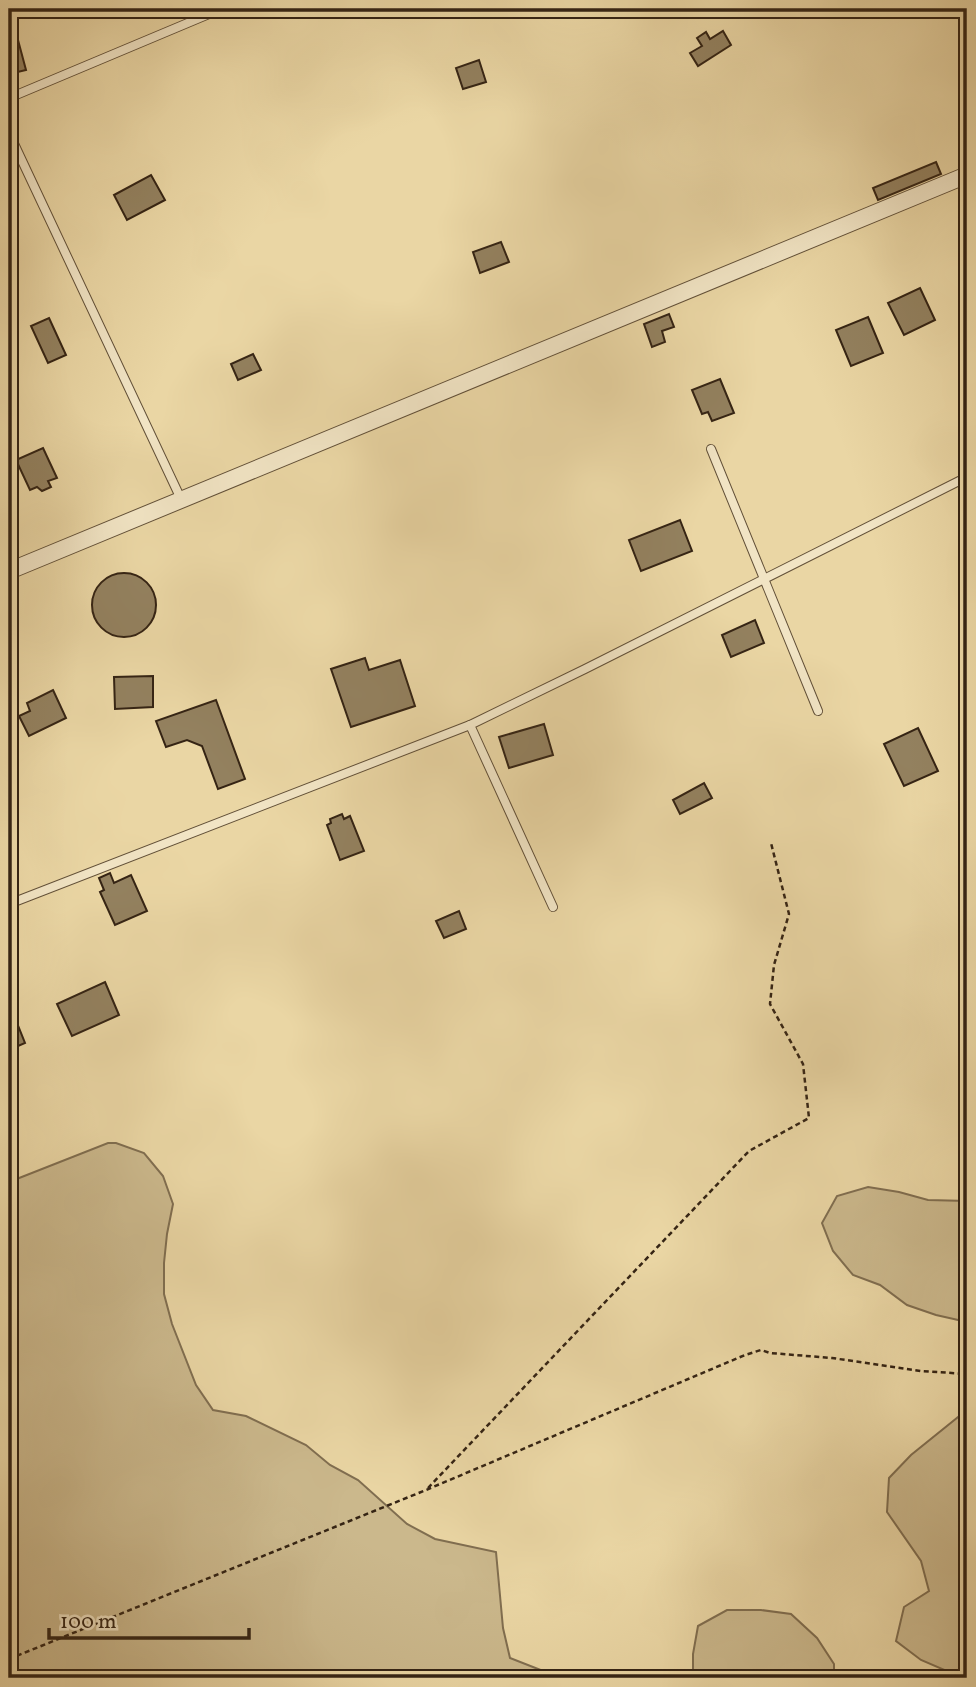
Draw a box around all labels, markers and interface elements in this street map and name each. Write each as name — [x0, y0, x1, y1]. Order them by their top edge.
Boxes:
scale bar — [49, 1596, 248, 1640]
text: 100 m — [60, 1608, 117, 1637]

